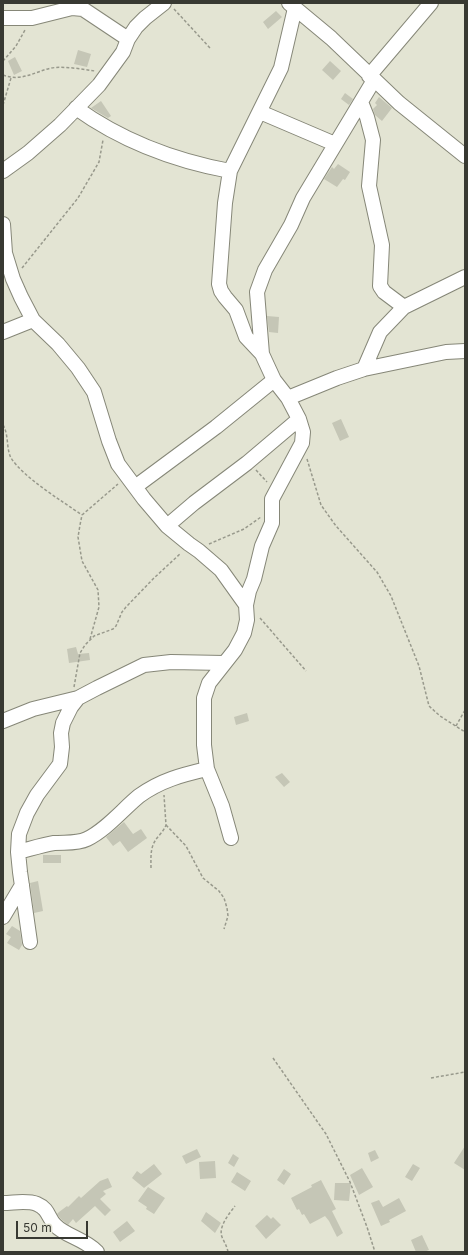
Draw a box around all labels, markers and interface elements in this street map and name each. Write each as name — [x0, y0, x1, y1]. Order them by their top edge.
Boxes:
scale bar — [18, 1213, 90, 1239]
text: 50 m — [23, 1220, 52, 1235]

